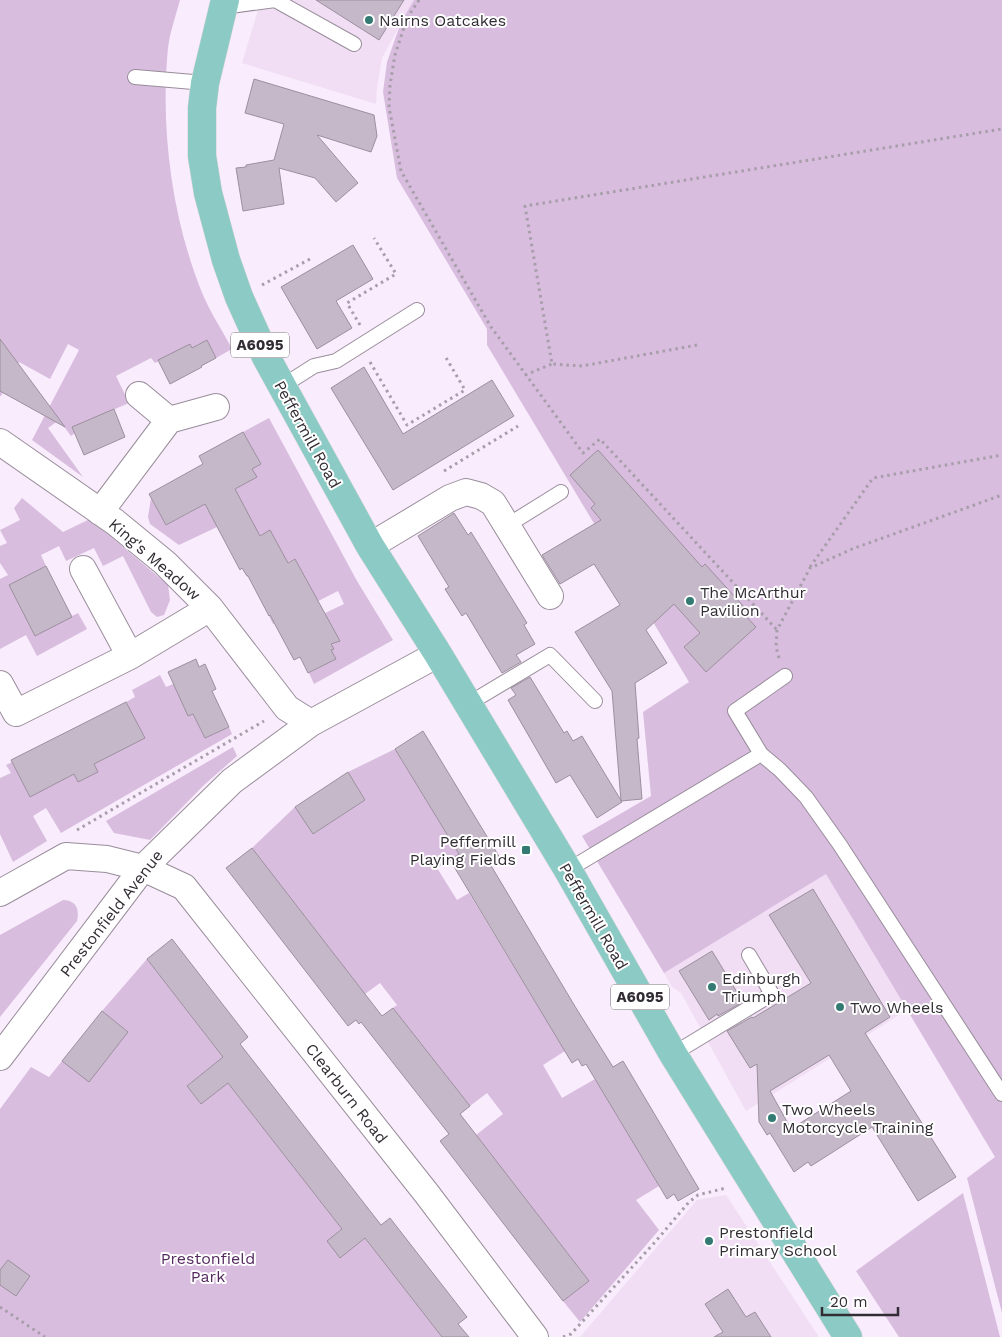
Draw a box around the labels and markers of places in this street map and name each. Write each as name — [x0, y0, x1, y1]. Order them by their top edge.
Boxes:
place label: Nairns Oatcakes — [379, 11, 506, 30]
marker: Nairns Oatcakes — [363, 14, 375, 26]
place label: The McArthur Pavilion — [700, 583, 807, 620]
marker: The McArthur Pavilion — [684, 595, 696, 607]
place label: Peffermill Playing Fields — [410, 832, 516, 869]
marker: Peffermill Playing Fields — [520, 844, 532, 856]
place label: Edinburgh Triumph — [722, 969, 801, 1006]
marker: Edinburgh Triumph — [706, 981, 718, 993]
place label: Two Wheels — [850, 998, 944, 1017]
marker: Two Wheels — [834, 1001, 846, 1013]
place label: Two Wheels Motorcycle Training — [782, 1100, 934, 1137]
marker: Two Wheels Motorcycle Training — [766, 1112, 778, 1124]
place label: Prestonfield Primary School — [719, 1223, 837, 1260]
marker: Prestonfield Primary School — [703, 1235, 715, 1247]

